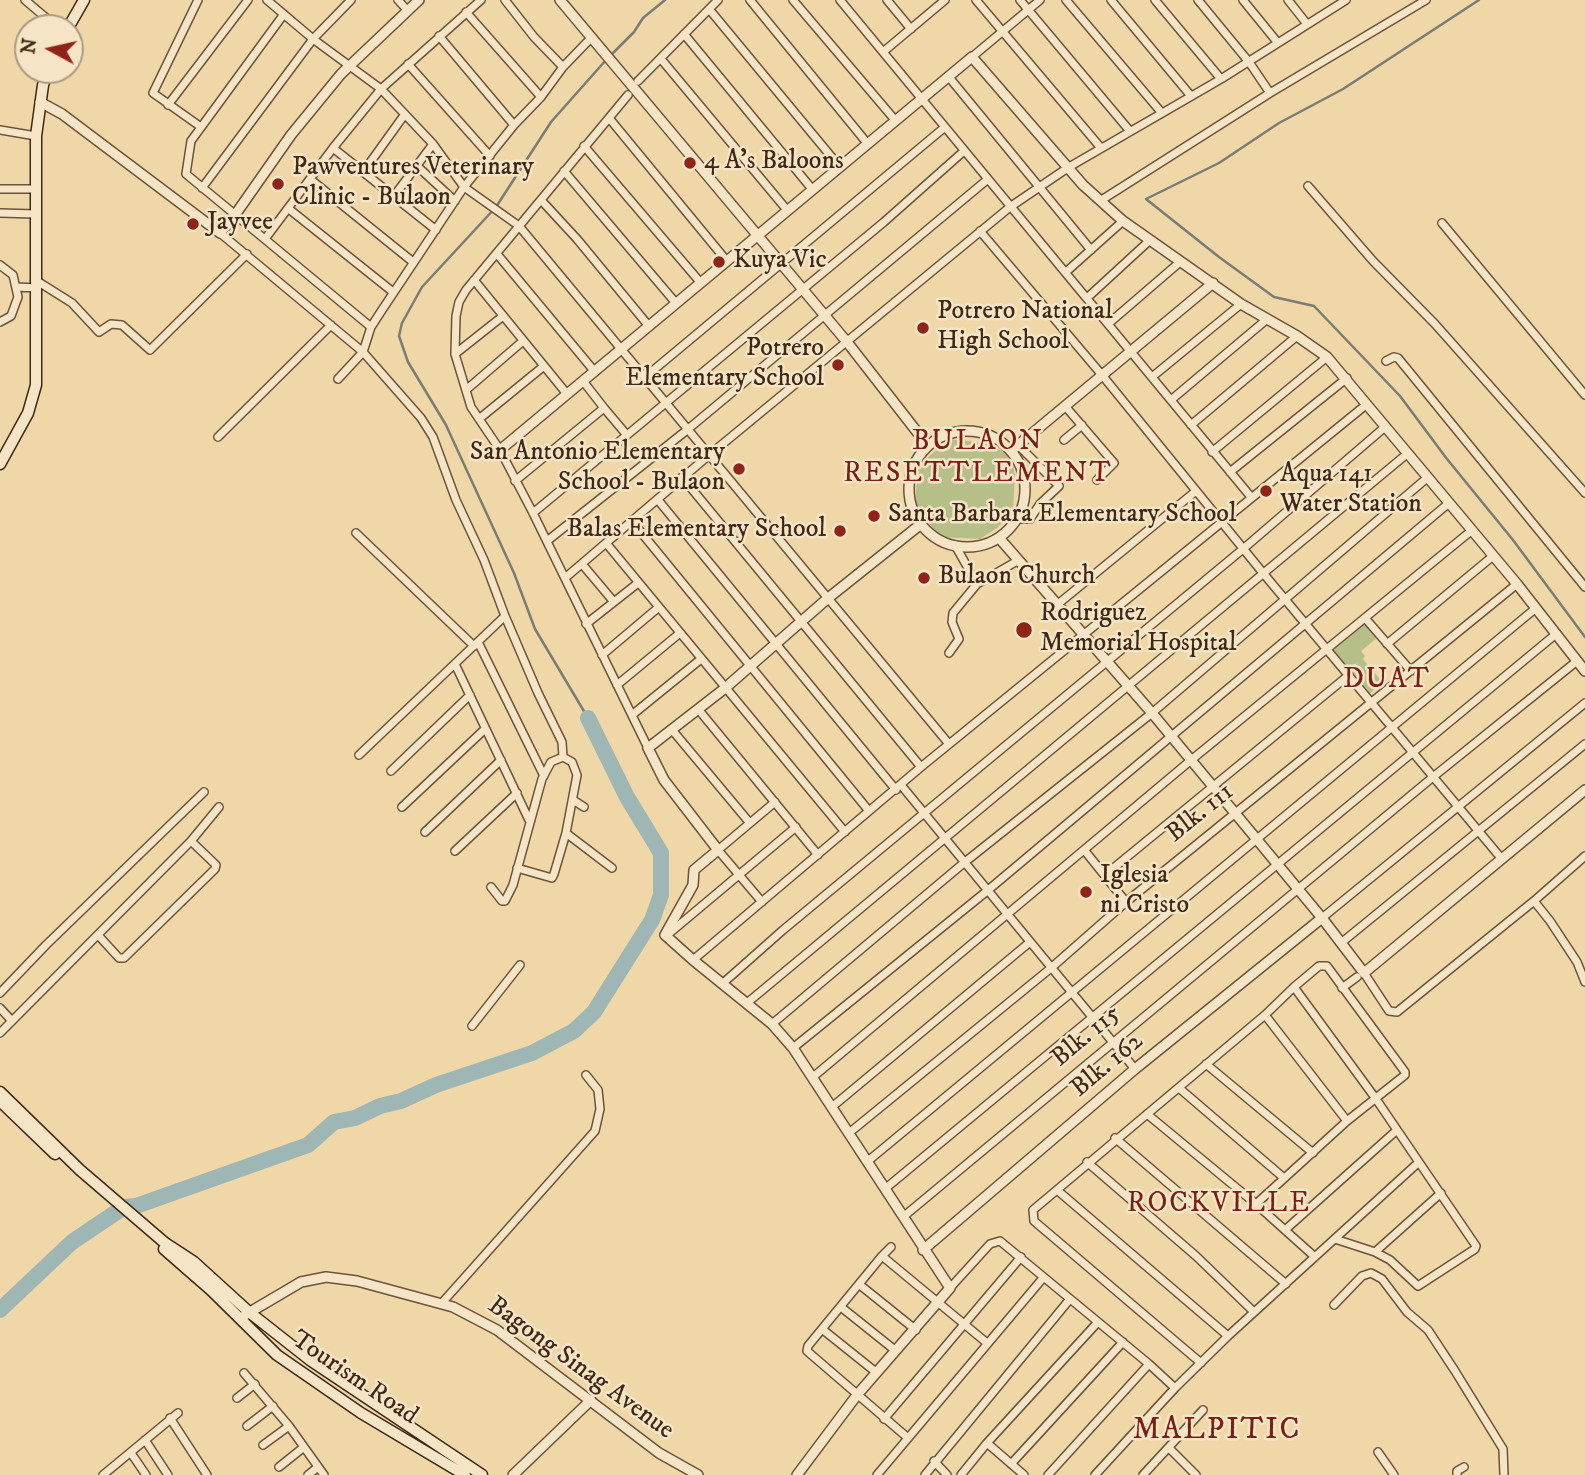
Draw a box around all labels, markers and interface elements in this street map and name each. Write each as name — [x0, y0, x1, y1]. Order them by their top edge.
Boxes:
north arrow — [14, 14, 84, 84]
text: N — [17, 37, 42, 56]
place label: 4 A's Baloons — [704, 147, 844, 179]
place label: Pawventures Veterinary Clinic - Bulaon — [292, 153, 534, 214]
marker: 4 A's Baloons — [682, 155, 698, 171]
marker: Pawventures Veterinary Clinic - Bulaon — [270, 176, 286, 192]
place label: Jayvee — [207, 208, 273, 240]
marker: Jayvee — [185, 216, 201, 232]
place label: Kuya Vic — [733, 246, 827, 278]
marker: Kuya Vic — [711, 254, 727, 270]
place label: Potrero National High School — [937, 297, 1113, 358]
marker: Potrero National High School — [915, 320, 931, 336]
place label: Potrero Elementary School — [625, 334, 824, 396]
marker: Potrero Elementary School — [830, 357, 846, 373]
district label: BULAON RESETTLEMENT — [845, 426, 1111, 492]
place label: San Antonio Elementary School - Bulaon — [470, 438, 725, 500]
place label: Aqua 141 Water Station — [1280, 460, 1422, 522]
marker: San Antonio Elementary School - Bulaon — [731, 461, 747, 477]
marker: Aqua 141 Water Station — [1258, 483, 1274, 499]
place label: Santa Barbara Elementary School — [888, 500, 1237, 532]
marker: Santa Barbara Elementary School — [866, 508, 882, 524]
place label: Balas Elementary School — [567, 515, 826, 547]
marker: Balas Elementary School — [832, 523, 848, 539]
place label: Bulaon Church — [938, 562, 1095, 594]
marker: Bulaon Church — [916, 570, 932, 586]
place label: Rodriguez Memorial Hospital — [1040, 599, 1237, 660]
marker: Rodriguez Memorial Hospital — [1014, 620, 1034, 640]
district label: DUAT — [1344, 664, 1430, 698]
street label: Blk. 111 — [1161, 778, 1241, 850]
place label: Iglesia ni Cristo — [1100, 861, 1189, 922]
marker: Iglesia ni Cristo — [1078, 884, 1094, 900]
street label: Blk. 115 — [1046, 999, 1128, 1075]
street label: Blk. 162 — [1066, 1027, 1150, 1105]
district label: ROCKVILLE — [1128, 1188, 1310, 1222]
street label: Bagong Sinag Avenue — [481, 1291, 679, 1447]
street label: Tourism Road — [285, 1325, 423, 1433]
district label: MALPITIC — [1134, 1414, 1300, 1450]

